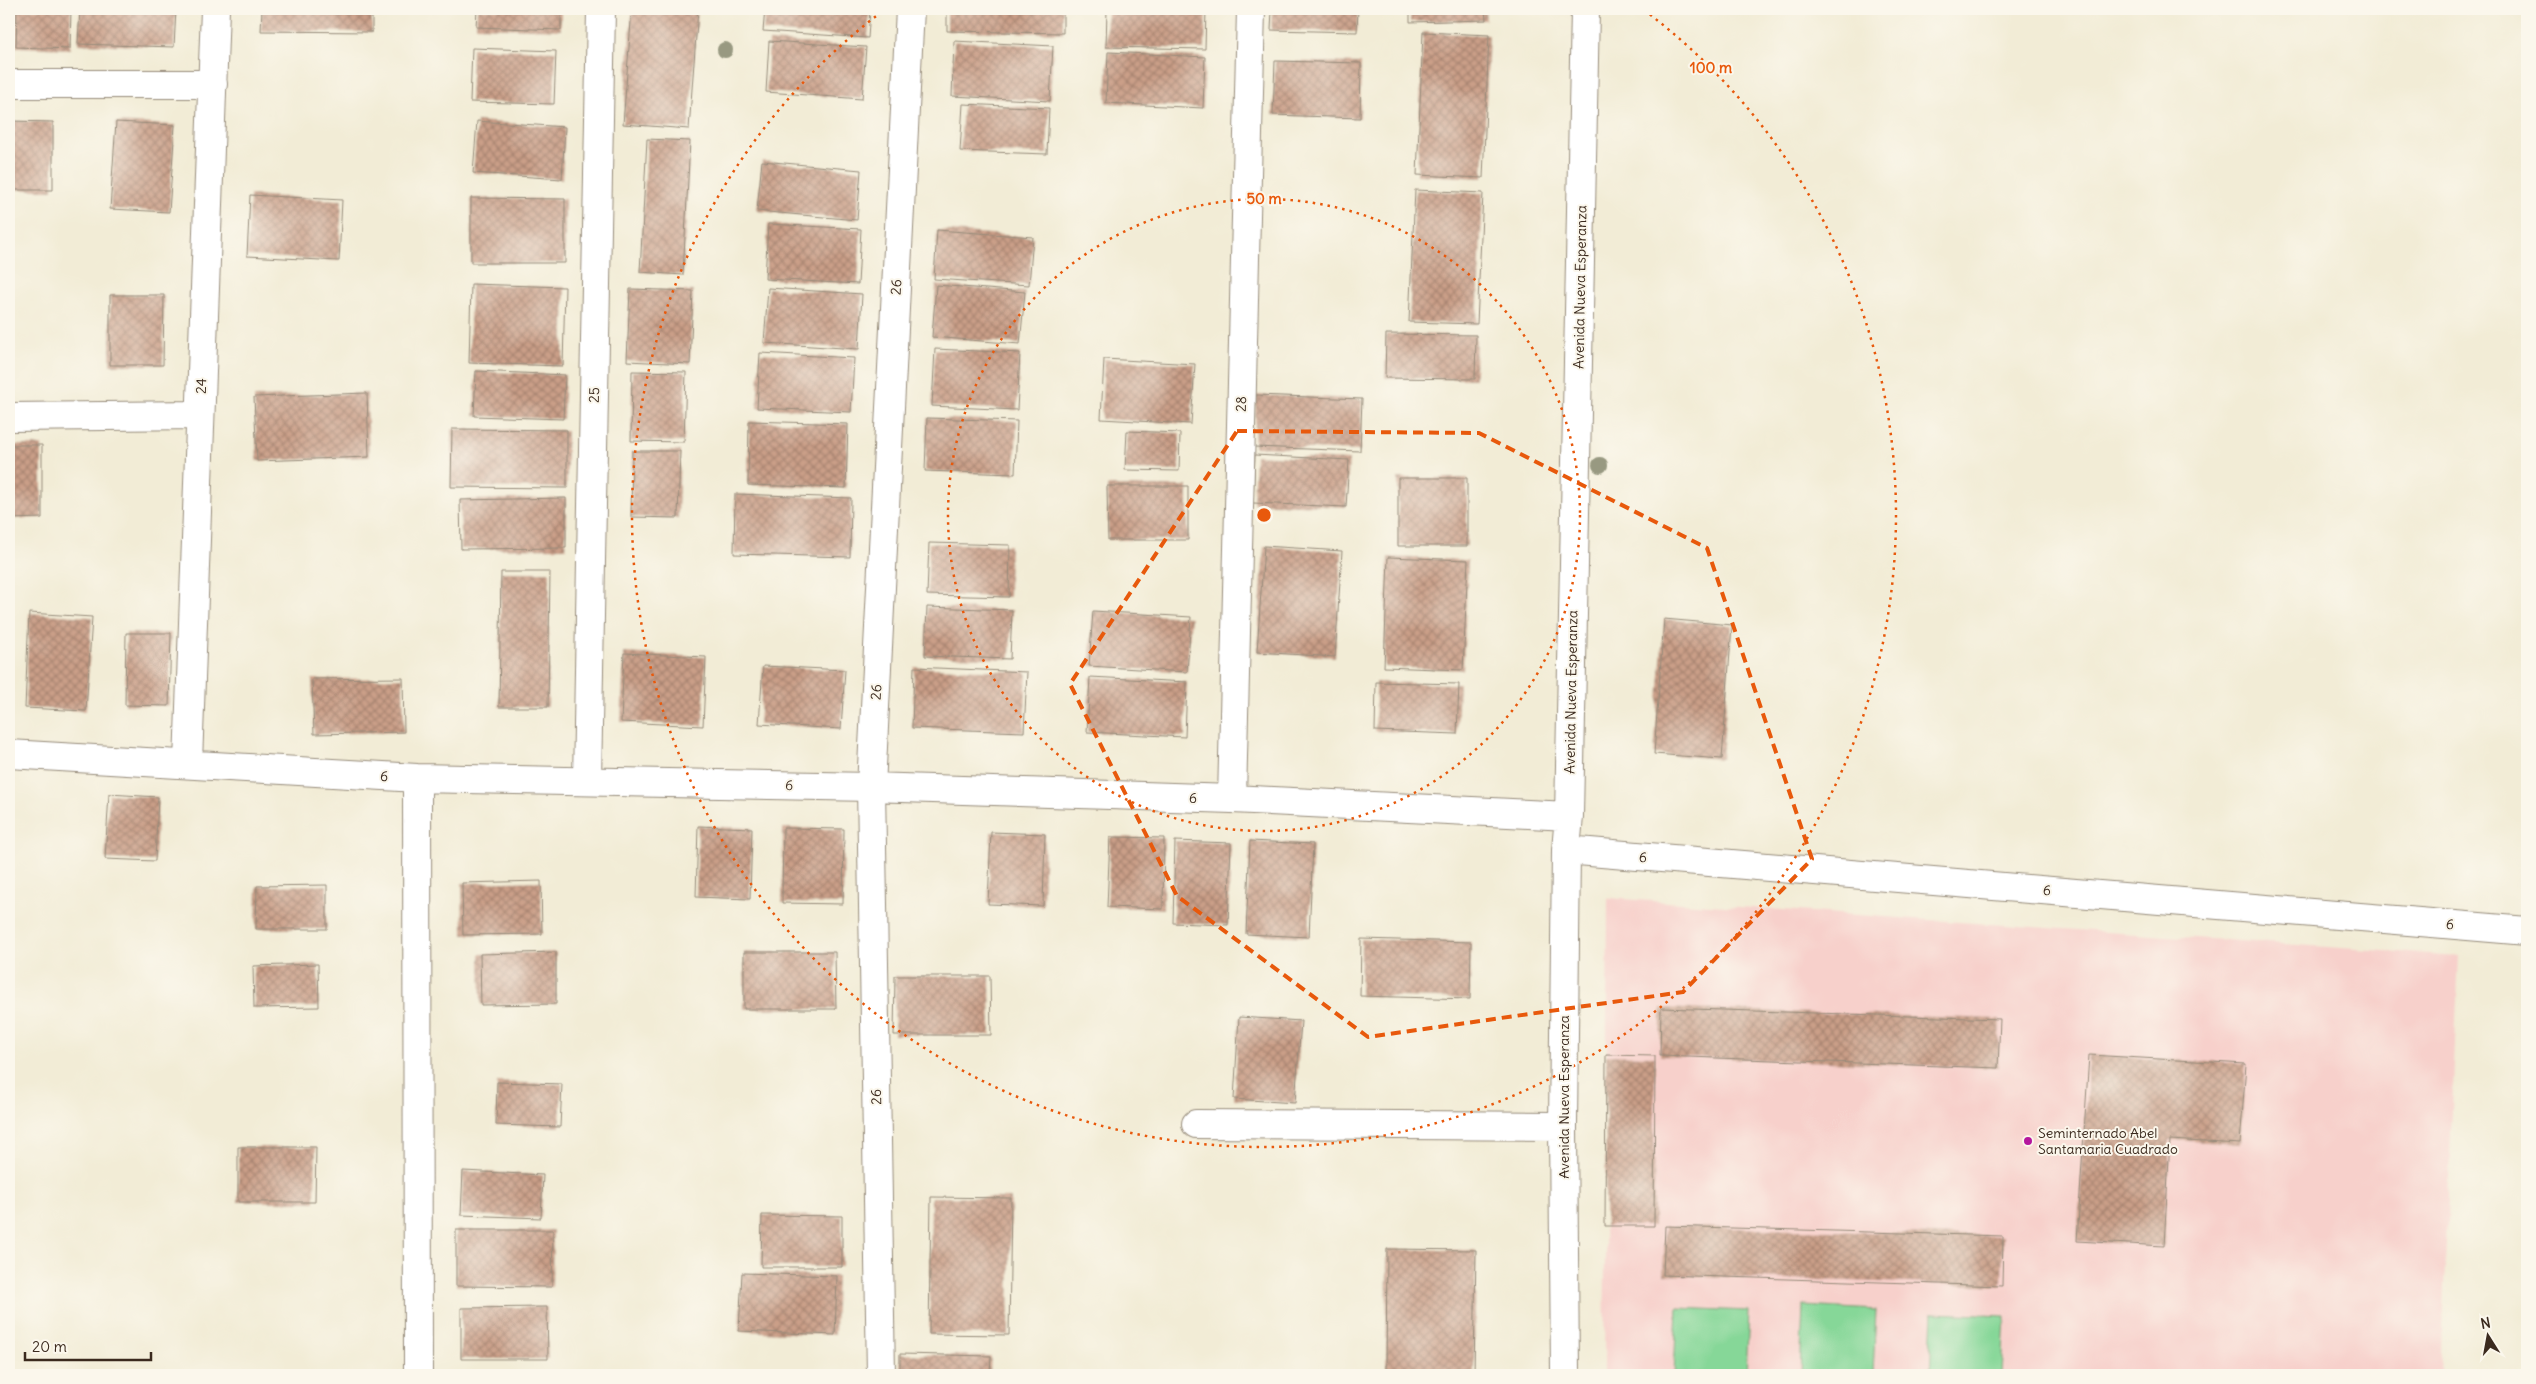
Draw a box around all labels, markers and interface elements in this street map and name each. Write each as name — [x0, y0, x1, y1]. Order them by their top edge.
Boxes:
text: 100 m — [1690, 58, 1732, 77]
text: 50 m — [1246, 189, 1282, 208]
street label: Avenida Nueva Esperanza — [1570, 205, 1590, 369]
street label: 26 — [887, 279, 905, 295]
street label: 24 — [192, 378, 210, 394]
street label: 25 — [585, 387, 603, 403]
street label: 28 — [1232, 396, 1250, 412]
centre of rings — [1255, 506, 1273, 524]
street label: Avenida Nueva Esperanza — [1561, 610, 1581, 774]
street label: 26 — [867, 684, 885, 700]
street label: 6 — [379, 767, 389, 785]
street label: 6 — [785, 776, 793, 794]
street label: 6 — [1189, 789, 1197, 807]
street label: 6 — [1638, 848, 1648, 866]
street label: 6 — [2042, 881, 2052, 899]
street label: 6 — [2445, 915, 2455, 933]
street label: Avenida Nueva Esperanza — [1555, 1015, 1573, 1179]
street label: 26 — [867, 1089, 885, 1105]
place label: Seminternado Abel Santamaria Cuadrado — [2038, 1124, 2178, 1158]
marker: Seminternado Abel Santamaria Cuadrado — [2022, 1135, 2034, 1147]
north arrow — [2464, 1312, 2514, 1362]
text: N — [2479, 1313, 2492, 1333]
scale bar — [25, 1329, 151, 1361]
text: 20 m — [32, 1337, 67, 1356]

